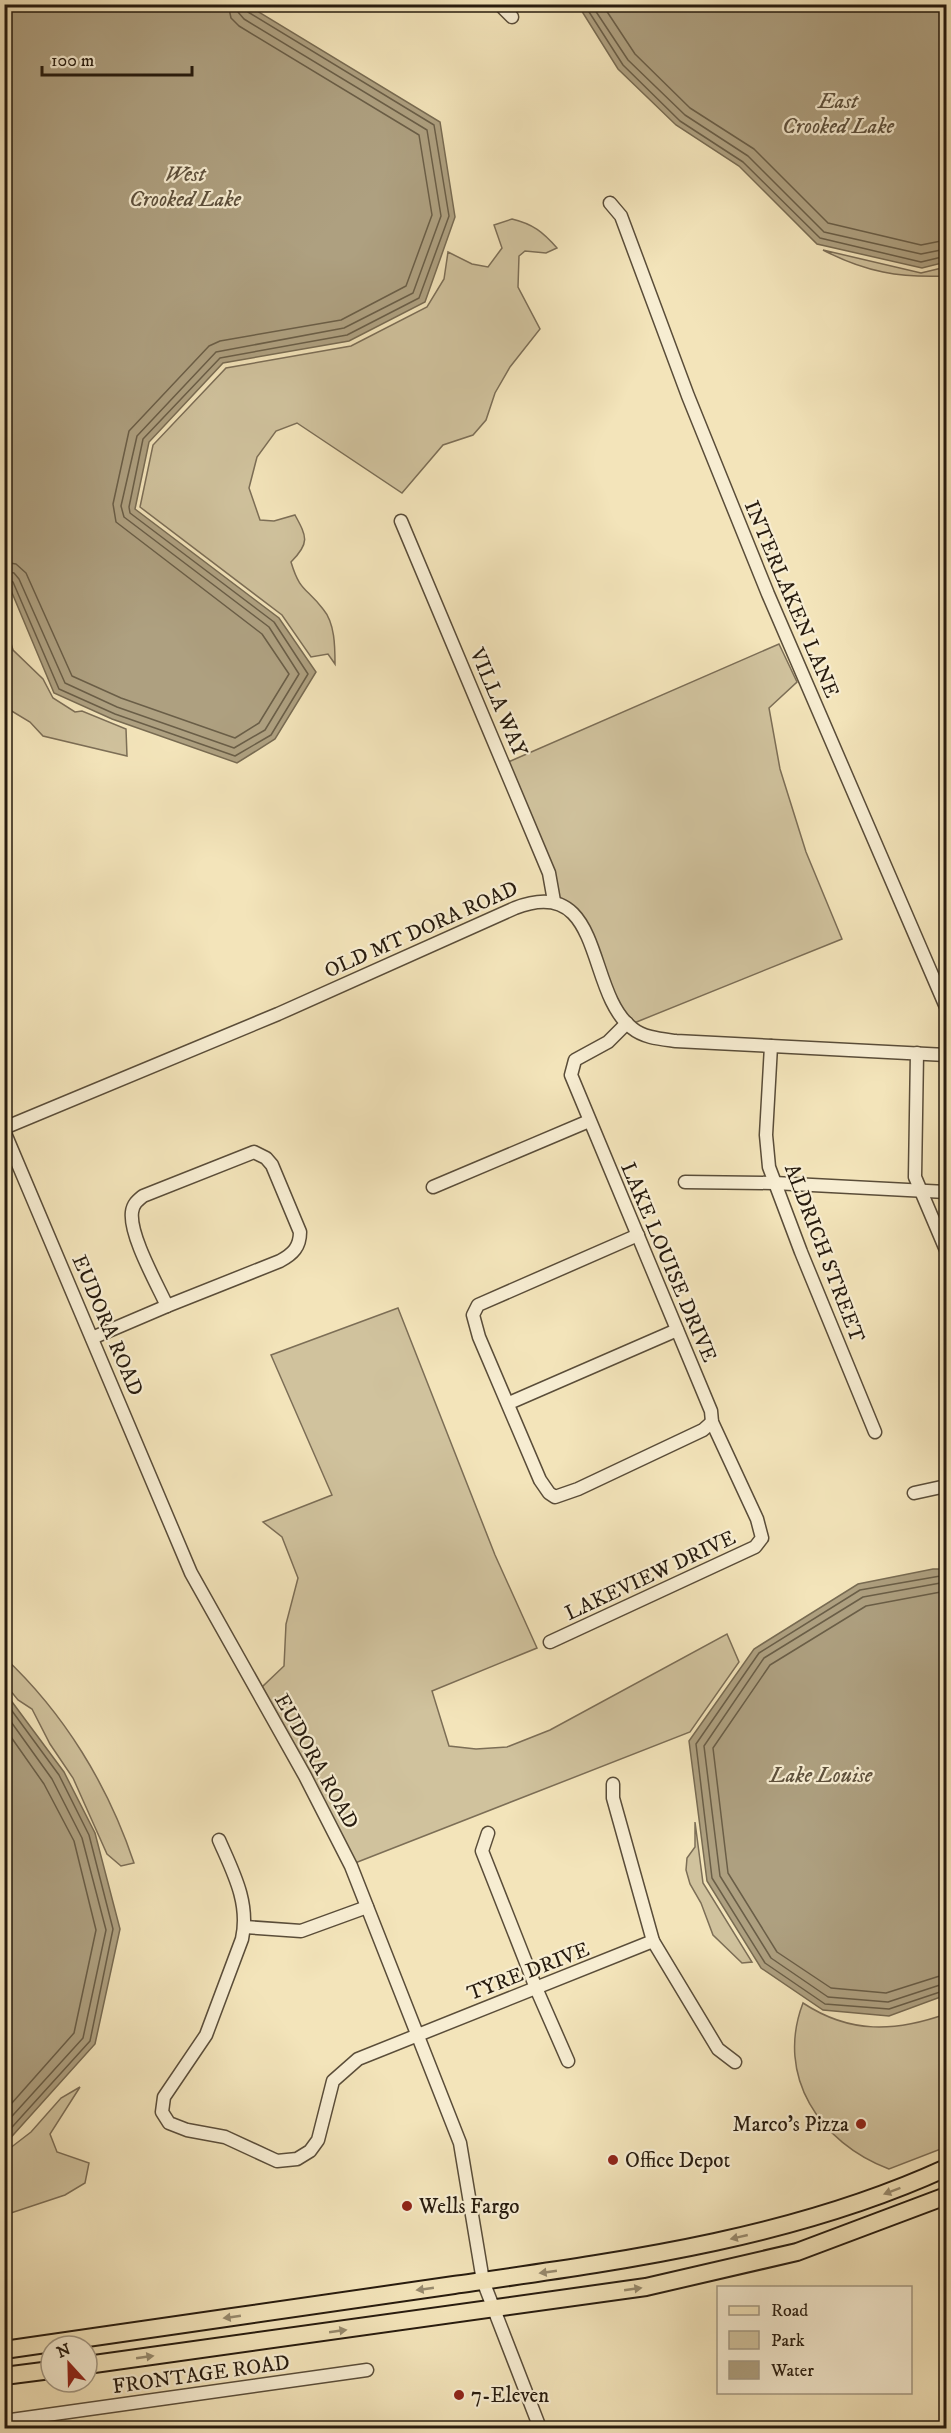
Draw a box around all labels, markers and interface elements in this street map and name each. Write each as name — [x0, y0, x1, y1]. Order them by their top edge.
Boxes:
scale bar — [42, 39, 192, 77]
text: 100 m — [51, 50, 94, 72]
water label: East Crooked Lake — [782, 88, 895, 140]
water label: West Crooked Lake — [129, 161, 242, 213]
street label: INTERLAKEN LANE — [738, 497, 844, 702]
street label: VILLA WAY — [463, 643, 533, 761]
street label: OLD MT DORA ROAD — [321, 875, 522, 984]
street label: LAKE LOUISE DRIVE — [614, 1159, 722, 1366]
street label: ALDRICH STREET — [778, 1160, 870, 1346]
street label: EUDORA ROAD — [66, 1251, 148, 1400]
street label: LAKEVIEW DRIVE — [561, 1525, 740, 1627]
street label: EUDORA ROAD — [268, 1689, 364, 1834]
water label: Lake Louise — [768, 1762, 873, 1789]
street label: TYRE DRIVE — [464, 1937, 593, 2007]
place label: Marco's Pizza — [733, 2112, 849, 2138]
marker: Marco's Pizza — [854, 2117, 868, 2131]
place label: Office Depot — [625, 2148, 731, 2174]
marker: Office Depot — [606, 2153, 620, 2167]
one-way arrow — [883, 2186, 901, 2196]
place label: Wells Fargo — [418, 2194, 519, 2220]
marker: Wells Fargo — [400, 2199, 414, 2213]
one-way arrow — [730, 2233, 749, 2242]
one-way arrow — [538, 2267, 557, 2276]
one-way arrow — [624, 2284, 643, 2293]
one-way arrow — [415, 2285, 434, 2294]
legend — [717, 2286, 912, 2394]
text: Road — [771, 2300, 808, 2322]
one-way arrow — [222, 2312, 241, 2321]
one-way arrow — [329, 2326, 348, 2335]
text: Park — [771, 2330, 805, 2352]
north arrow — [39, 2334, 99, 2394]
text: N — [54, 2339, 74, 2363]
street label: FRONTAGE ROAD — [111, 2350, 291, 2400]
one-way arrow — [136, 2352, 155, 2362]
text: Water — [770, 2360, 814, 2382]
place label: 7-Eleven — [471, 2383, 549, 2409]
marker: 7-Eleven — [452, 2388, 466, 2402]

